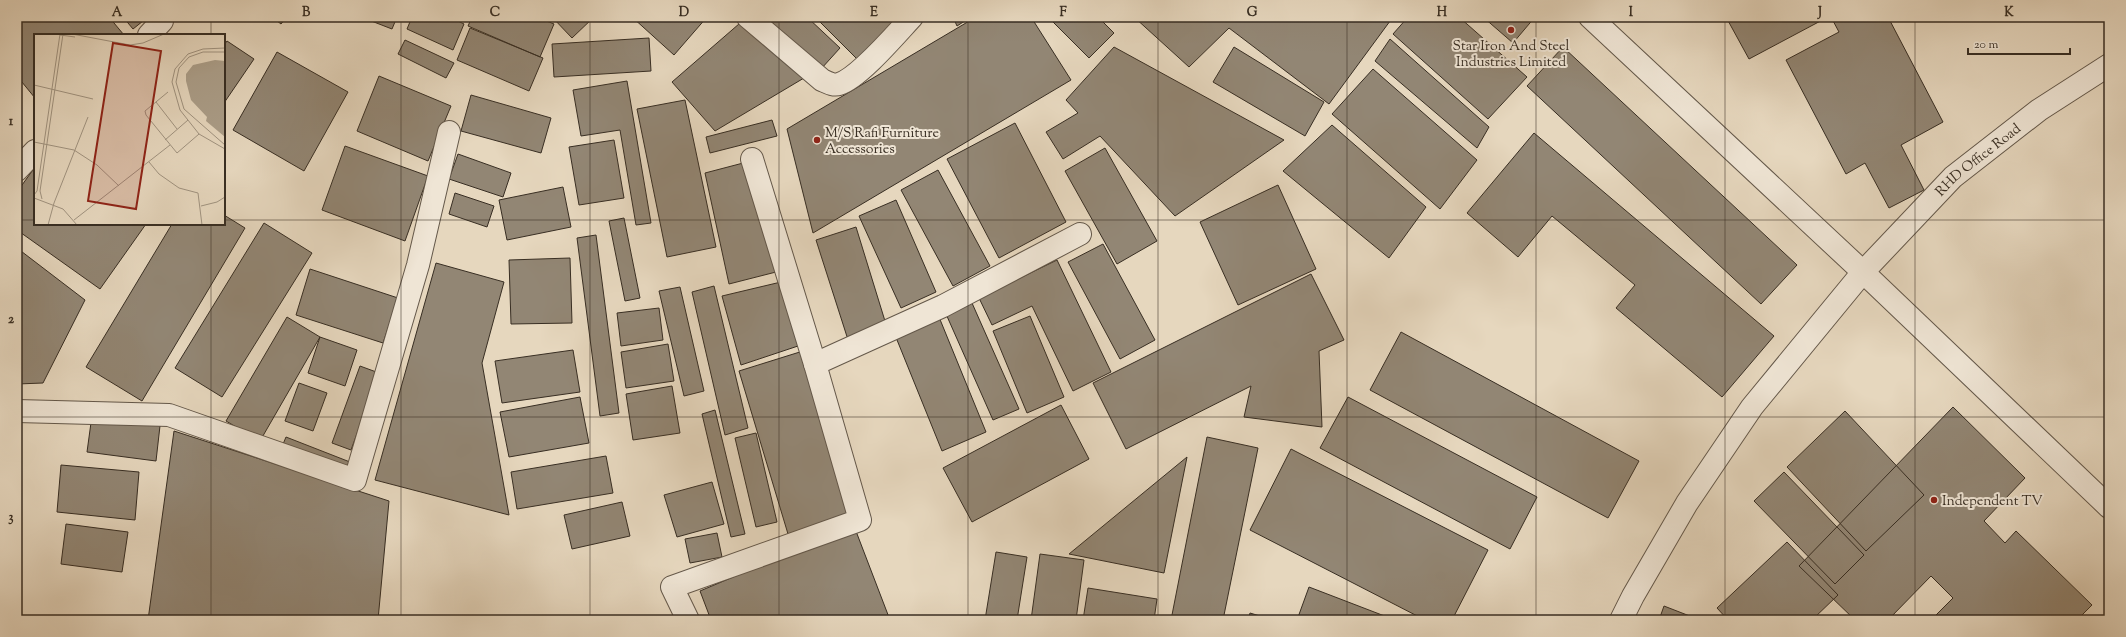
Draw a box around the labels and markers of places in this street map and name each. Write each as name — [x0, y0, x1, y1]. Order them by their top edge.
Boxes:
marker: Star Iron And Steel Industries Limited — [1506, 25, 1516, 35]
place label: Star Iron And Steel Industries Limited — [1453, 37, 1569, 73]
place label: M/S Rafi Furniture Accessories — [825, 124, 939, 160]
marker: M/S Rafi Furniture Accessories — [812, 135, 822, 145]
place label: Independent TV — [1942, 492, 2043, 512]
marker: Independent TV — [1929, 495, 1939, 505]

